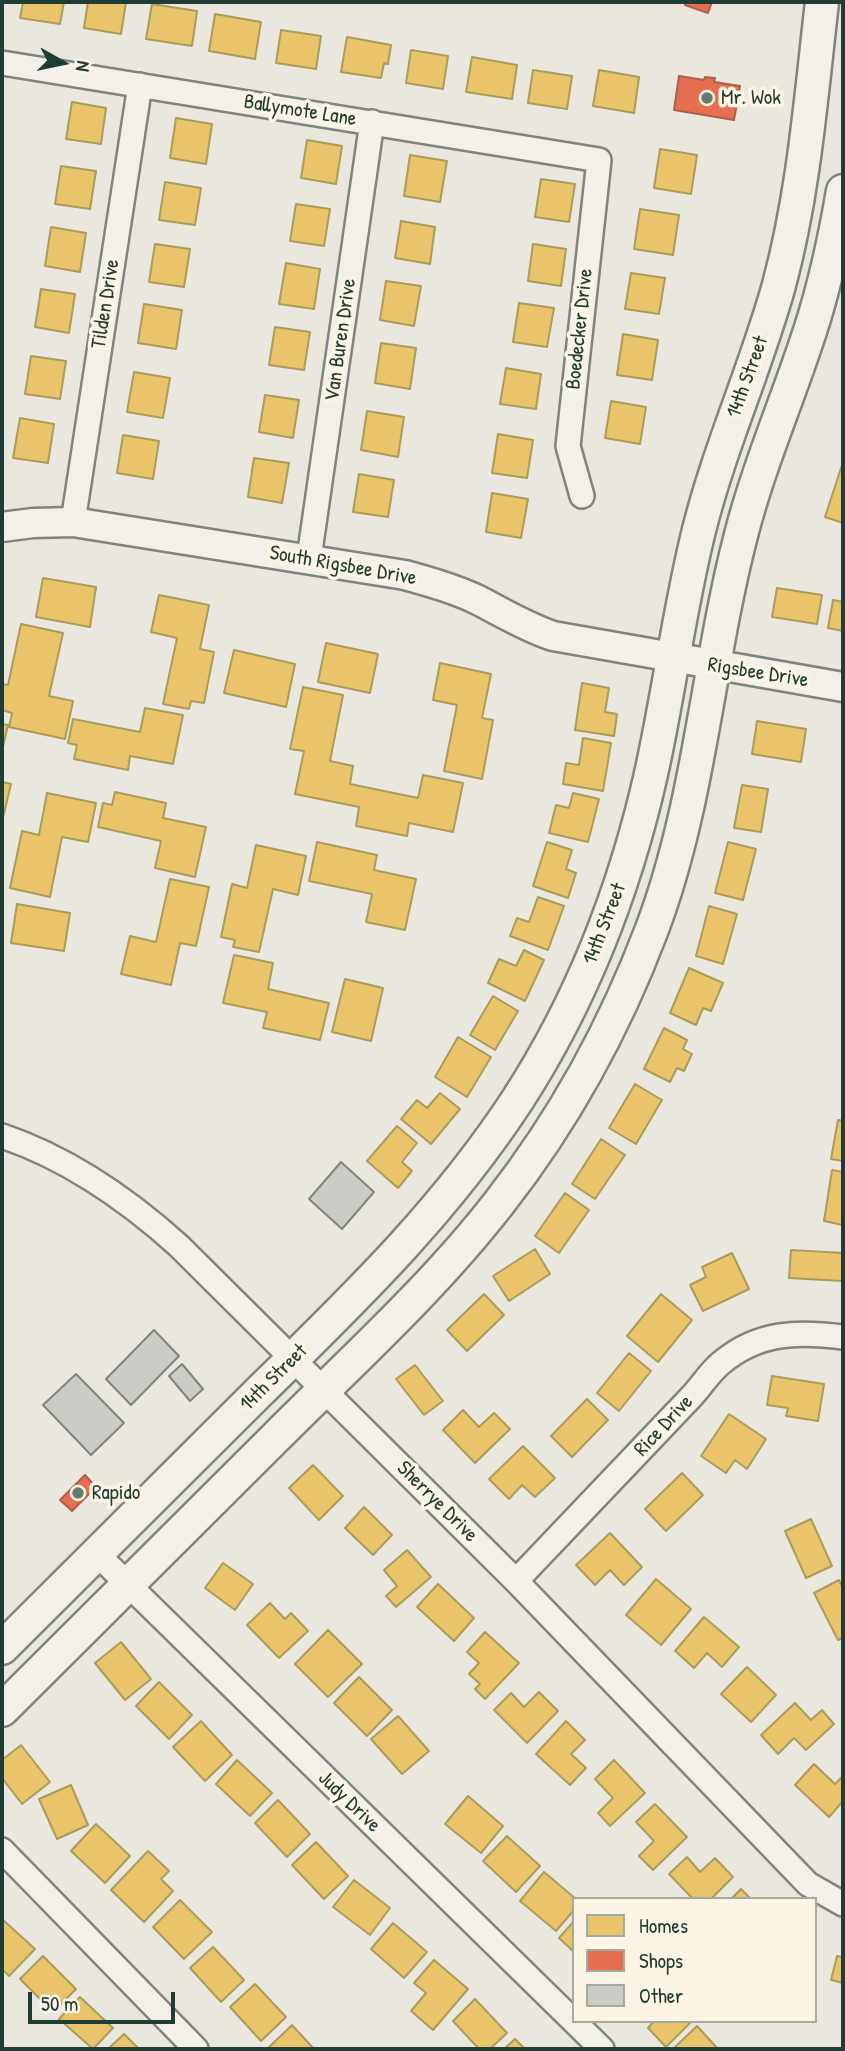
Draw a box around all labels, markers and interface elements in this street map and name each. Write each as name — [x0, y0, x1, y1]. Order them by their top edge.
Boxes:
north arrow — [28, 28, 98, 98]
text: N — [70, 59, 97, 73]
place label: Mr. Wok — [721, 85, 781, 111]
street label: Ballymote Lane — [242, 90, 358, 132]
marker: Mr. Wok — [699, 90, 715, 106]
street label: Tilden Drive — [86, 257, 126, 351]
street label: Boedecker Drive — [561, 267, 599, 391]
street label: Van Buren Drive — [320, 277, 362, 403]
street label: 14th Street — [722, 333, 774, 421]
street label: South Rigsbee Drive — [268, 541, 418, 591]
street label: Rigsbee Drive — [706, 653, 810, 693]
street label: 14th Street — [578, 880, 632, 968]
street label: 14th Street — [235, 1339, 313, 1417]
street label: Rice Drive — [629, 1390, 699, 1462]
street label: Sherrye Drive — [391, 1456, 483, 1548]
place label: Rapido — [92, 1480, 140, 1506]
marker: Rapido — [70, 1485, 86, 1501]
street label: Judy Drive — [312, 1766, 386, 1838]
legend — [572, 1897, 817, 2023]
text: Homes — [639, 1911, 688, 1940]
text: Shops — [639, 1946, 683, 1975]
scale bar — [32, 1978, 178, 2022]
text: Other — [639, 1981, 683, 2010]
text: 50 m — [41, 1989, 78, 2018]

